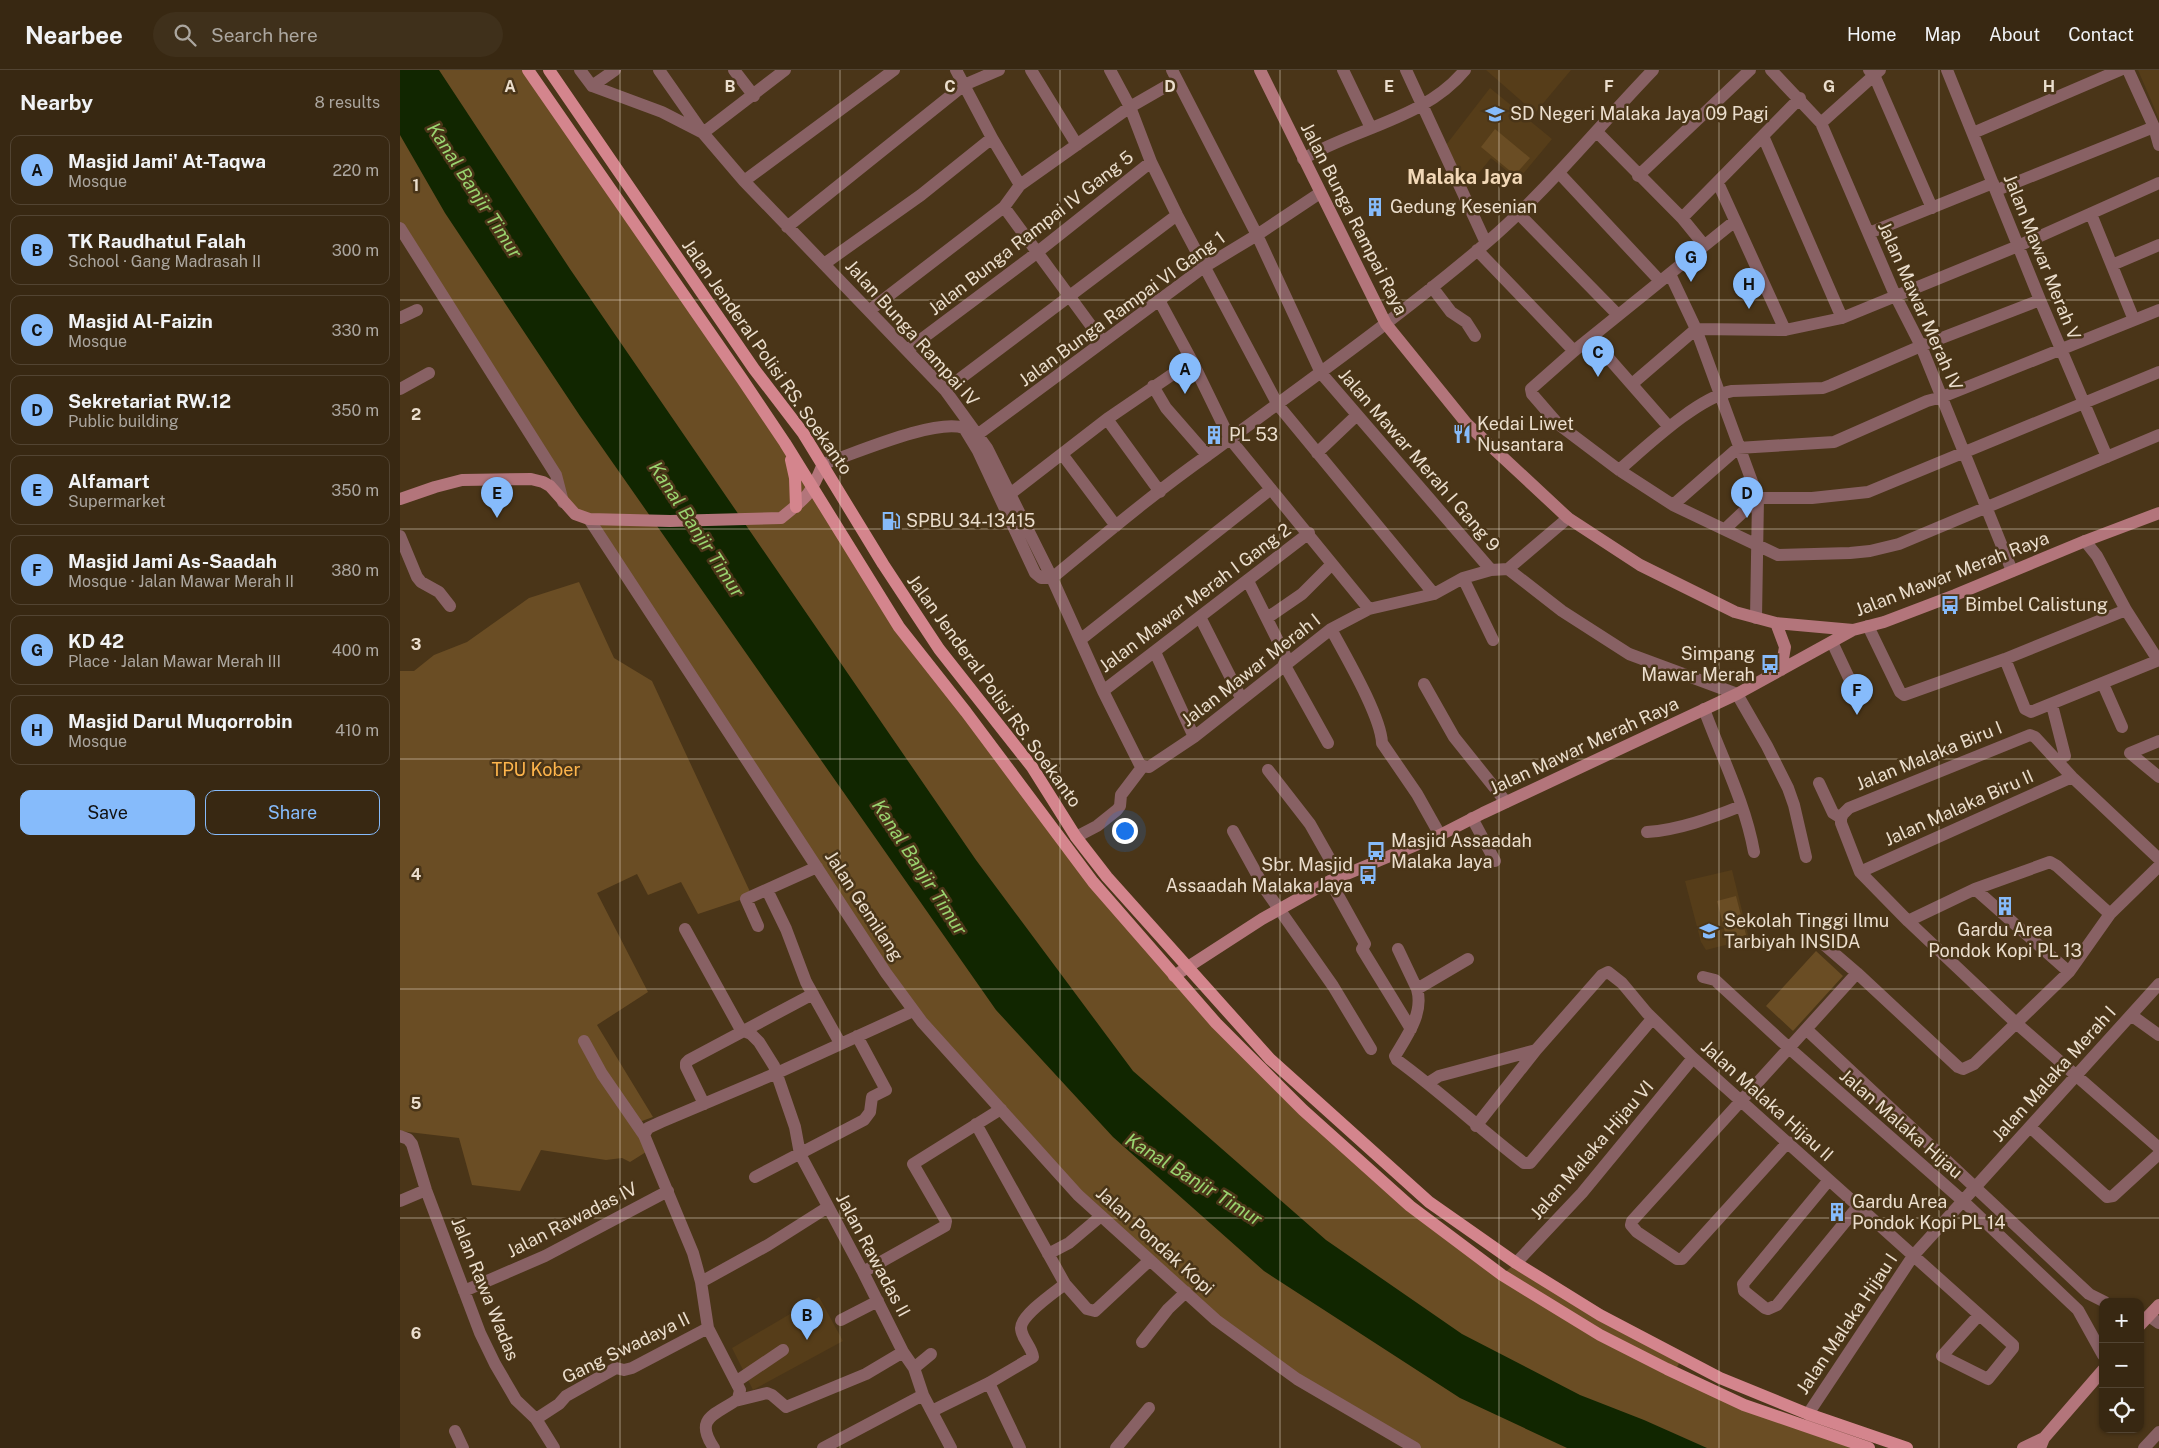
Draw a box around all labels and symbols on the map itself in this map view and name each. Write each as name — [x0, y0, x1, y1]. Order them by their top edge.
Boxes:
text: A — [504, 77, 516, 96]
text: B — [725, 77, 736, 96]
text: C — [944, 77, 956, 96]
text: D — [1164, 77, 1176, 96]
text: E — [1384, 77, 1394, 96]
text: F — [1604, 77, 1614, 96]
text: G — [1823, 77, 1835, 96]
text: H — [2043, 77, 2055, 96]
school or university icon: SD Negeri Malaka Jaya 09 Pagi — [1484, 103, 1506, 125]
place label: SD Negeri Malaka Jaya 09 Pagi — [1510, 103, 1769, 124]
water label: Kanal Banjir Timur — [423, 118, 527, 263]
street label: Jalan Bunga Rampai Raya — [1297, 119, 1412, 319]
street label: Jalan Bunga Rampai IV Gang 5 — [924, 146, 1137, 319]
district label: Malaka Jaya — [1407, 165, 1523, 189]
street label: Jalan Mawar Merah V — [2000, 171, 2085, 343]
text: 1 — [413, 176, 419, 195]
building icon: Gedung Kesenian — [1364, 196, 1386, 218]
place label: Gedung Kesenian — [1390, 196, 1537, 217]
street label: Jalan Mawar Merah IV — [1874, 218, 1967, 393]
street label: Jalan Bunga Rampai VI Gang 1 — [1014, 227, 1229, 391]
street label: Jalan Jenderal Polisi RS. Soekanto — [678, 235, 857, 478]
pin: G — [1675, 241, 1707, 282]
street label: Jalan Bunga Rampai IV — [841, 255, 984, 410]
pin: H — [1733, 268, 1765, 309]
pin: C — [1582, 336, 1614, 377]
pin: A — [1169, 353, 1201, 394]
street label: Jalan Mawar Merah I Gang 9 — [1334, 364, 1504, 555]
text: 2 — [411, 405, 421, 424]
place label: Kedai Liwet Nusantara — [1477, 413, 1574, 455]
restaurant icon: Kedai Liwet Nusantara — [1451, 423, 1473, 445]
building icon: PL 53 — [1203, 424, 1225, 446]
place label: PL 53 — [1229, 424, 1278, 445]
water label: Kanal Banjir Timur — [645, 457, 749, 602]
pin: E — [481, 477, 513, 518]
pin: D — [1731, 477, 1763, 518]
fuel station icon: SPBU 34-13415 — [880, 510, 902, 532]
place label: SPBU 34-13415 — [906, 510, 1035, 531]
street label: Jalan Mawar Merah I Gang 2 — [1095, 519, 1295, 677]
street label: Jalan Mawar Merah Raya — [1852, 527, 2052, 620]
street label: Jalan Jenderal Polisi RS. Soekanto — [903, 570, 1086, 811]
bus stop icon: Bimbel Calistung — [1939, 594, 1961, 616]
place label: Bimbel Calistung — [1965, 594, 2108, 615]
street label: Jalan Mawar Merah I — [1177, 609, 1325, 731]
text: 3 — [411, 635, 421, 654]
place label: Simpang Mawar Merah — [1641, 643, 1755, 685]
bus stop icon: Simpang Mawar Merah — [1759, 653, 1781, 675]
pin: F — [1841, 674, 1873, 715]
street label: Jalan Mawar Merah Raya — [1486, 692, 1682, 799]
street label: Jalan Malaka Biru I — [1853, 717, 2005, 794]
park label: TPU Kober — [491, 759, 581, 780]
street label: Jalan Malaka Biru II — [1881, 765, 2037, 850]
water label: Kanal Banjir Timur — [868, 795, 972, 940]
your location — [1112, 818, 1138, 844]
place label: Masjid Assaadah Malaka Jaya — [1391, 830, 1532, 872]
bus stop icon: Masjid Assaadah Malaka Jaya — [1365, 840, 1387, 862]
street label: Jalan Gemilang — [821, 847, 908, 965]
place label: Sbr. Masjid Assaadah Malaka Jaya — [1166, 854, 1353, 896]
bus stop icon: Sbr. Masjid Assaadah Malaka Jaya — [1357, 864, 1379, 886]
text: 4 — [411, 865, 422, 884]
building icon: Gardu Area Pondok Kopi PL 13 — [1994, 895, 2016, 917]
place label: Sekolah Tinggi Ilmu Tarbiyah INSIDA — [1724, 910, 1889, 952]
place label: Gardu Area Pondok Kopi PL 13 — [1928, 919, 2082, 961]
school or university icon: Sekolah Tinggi Ilmu Tarbiyah INSIDA — [1698, 920, 1720, 942]
street label: Jalan Malaka Merah I — [1987, 1002, 2120, 1146]
street label: Jalan Malaka Hijau II — [1697, 1036, 1838, 1165]
street label: Jalan Malaka Hijau — [1836, 1065, 1967, 1183]
street label: Jalan Malaka Hijau VI — [1526, 1076, 1658, 1223]
text: 5 — [411, 1094, 422, 1113]
water label: Kanal Banjir Timur — [1122, 1128, 1267, 1230]
street label: Jalan Rawadas IV — [503, 1178, 641, 1262]
street label: Jalan Pondak Kopi — [1092, 1182, 1219, 1299]
street label: Jalan Rawadas II — [832, 1189, 915, 1320]
place label: Gardu Area Pondok Kopi PL 14 — [1852, 1191, 2006, 1233]
building icon: Gardu Area Pondok Kopi PL 14 — [1826, 1201, 1848, 1223]
street label: Jalan Rawa Wadas — [447, 1214, 524, 1363]
street label: Jalan Malaka Hijau I — [1792, 1249, 1901, 1398]
pin: B — [791, 1299, 823, 1340]
street label: Gang Swadaya II — [559, 1308, 693, 1388]
text: 6 — [411, 1324, 421, 1343]

